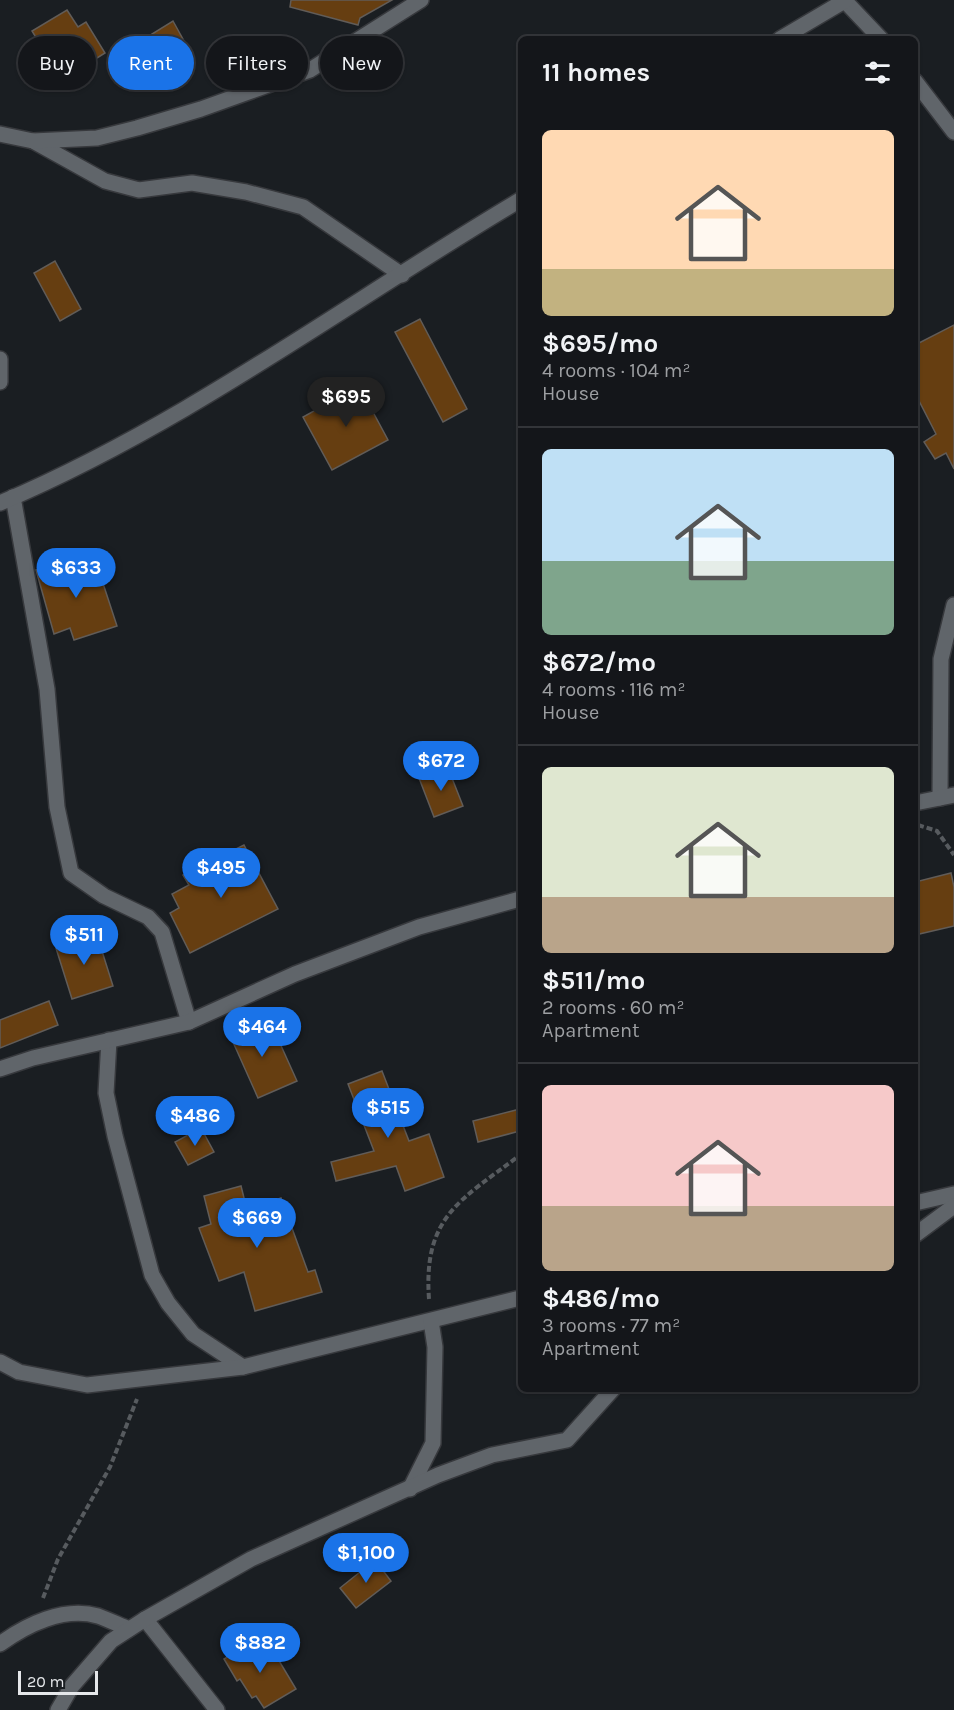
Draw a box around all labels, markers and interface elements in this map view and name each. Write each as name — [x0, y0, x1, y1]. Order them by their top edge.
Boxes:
chip: Buy — [18, 36, 96, 90]
chip: Rent — [108, 36, 194, 90]
chip: Filters — [206, 36, 308, 90]
chip: New — [320, 36, 403, 90]
icon: filters — [861, 56, 894, 89]
text: 11 homes — [542, 57, 650, 88]
icon: home — [664, 169, 772, 277]
text: $695/mo — [542, 328, 658, 359]
text: 4 rooms · 104 m² — [542, 359, 690, 382]
pin: $695 — [310, 377, 382, 428]
text: House — [542, 382, 599, 405]
text: $695 — [321, 385, 371, 408]
icon: home — [664, 488, 772, 596]
pin: $633 — [40, 548, 112, 599]
text: $633 — [51, 556, 101, 579]
text: $672/mo — [542, 647, 656, 678]
text: 4 rooms · 116 m² — [542, 678, 685, 701]
text: House — [542, 701, 599, 724]
pin: $672 — [405, 741, 477, 792]
text: $672 — [417, 749, 465, 772]
icon: home — [664, 806, 772, 914]
pin: $495 — [185, 848, 257, 899]
text: $495 — [196, 856, 246, 879]
pin: $511 — [48, 915, 120, 966]
text: $511 — [64, 923, 104, 946]
text: $511/mo — [542, 965, 645, 996]
text: 2 rooms · 60 m² — [542, 996, 685, 1019]
pin: $464 — [226, 1007, 298, 1058]
text: $464 — [237, 1015, 287, 1038]
text: Apartment — [542, 1019, 640, 1042]
pin: $515 — [352, 1088, 424, 1139]
pin: $486 — [159, 1096, 231, 1147]
text: $515 — [366, 1096, 410, 1119]
text: $486 — [170, 1104, 220, 1127]
icon: home — [664, 1124, 772, 1232]
pin: $669 — [221, 1198, 293, 1249]
text: $669 — [232, 1206, 282, 1229]
text: $486/mo — [542, 1283, 660, 1314]
text: 3 rooms · 77 m² — [542, 1314, 680, 1337]
text: Apartment — [542, 1337, 640, 1360]
pin: $1,100 — [317, 1533, 415, 1584]
text: $1,100 — [337, 1541, 395, 1564]
pin: $882 — [224, 1623, 296, 1674]
text: $882 — [234, 1631, 286, 1654]
scale bar — [18, 1668, 98, 1696]
text: 20 m — [27, 1672, 65, 1691]

